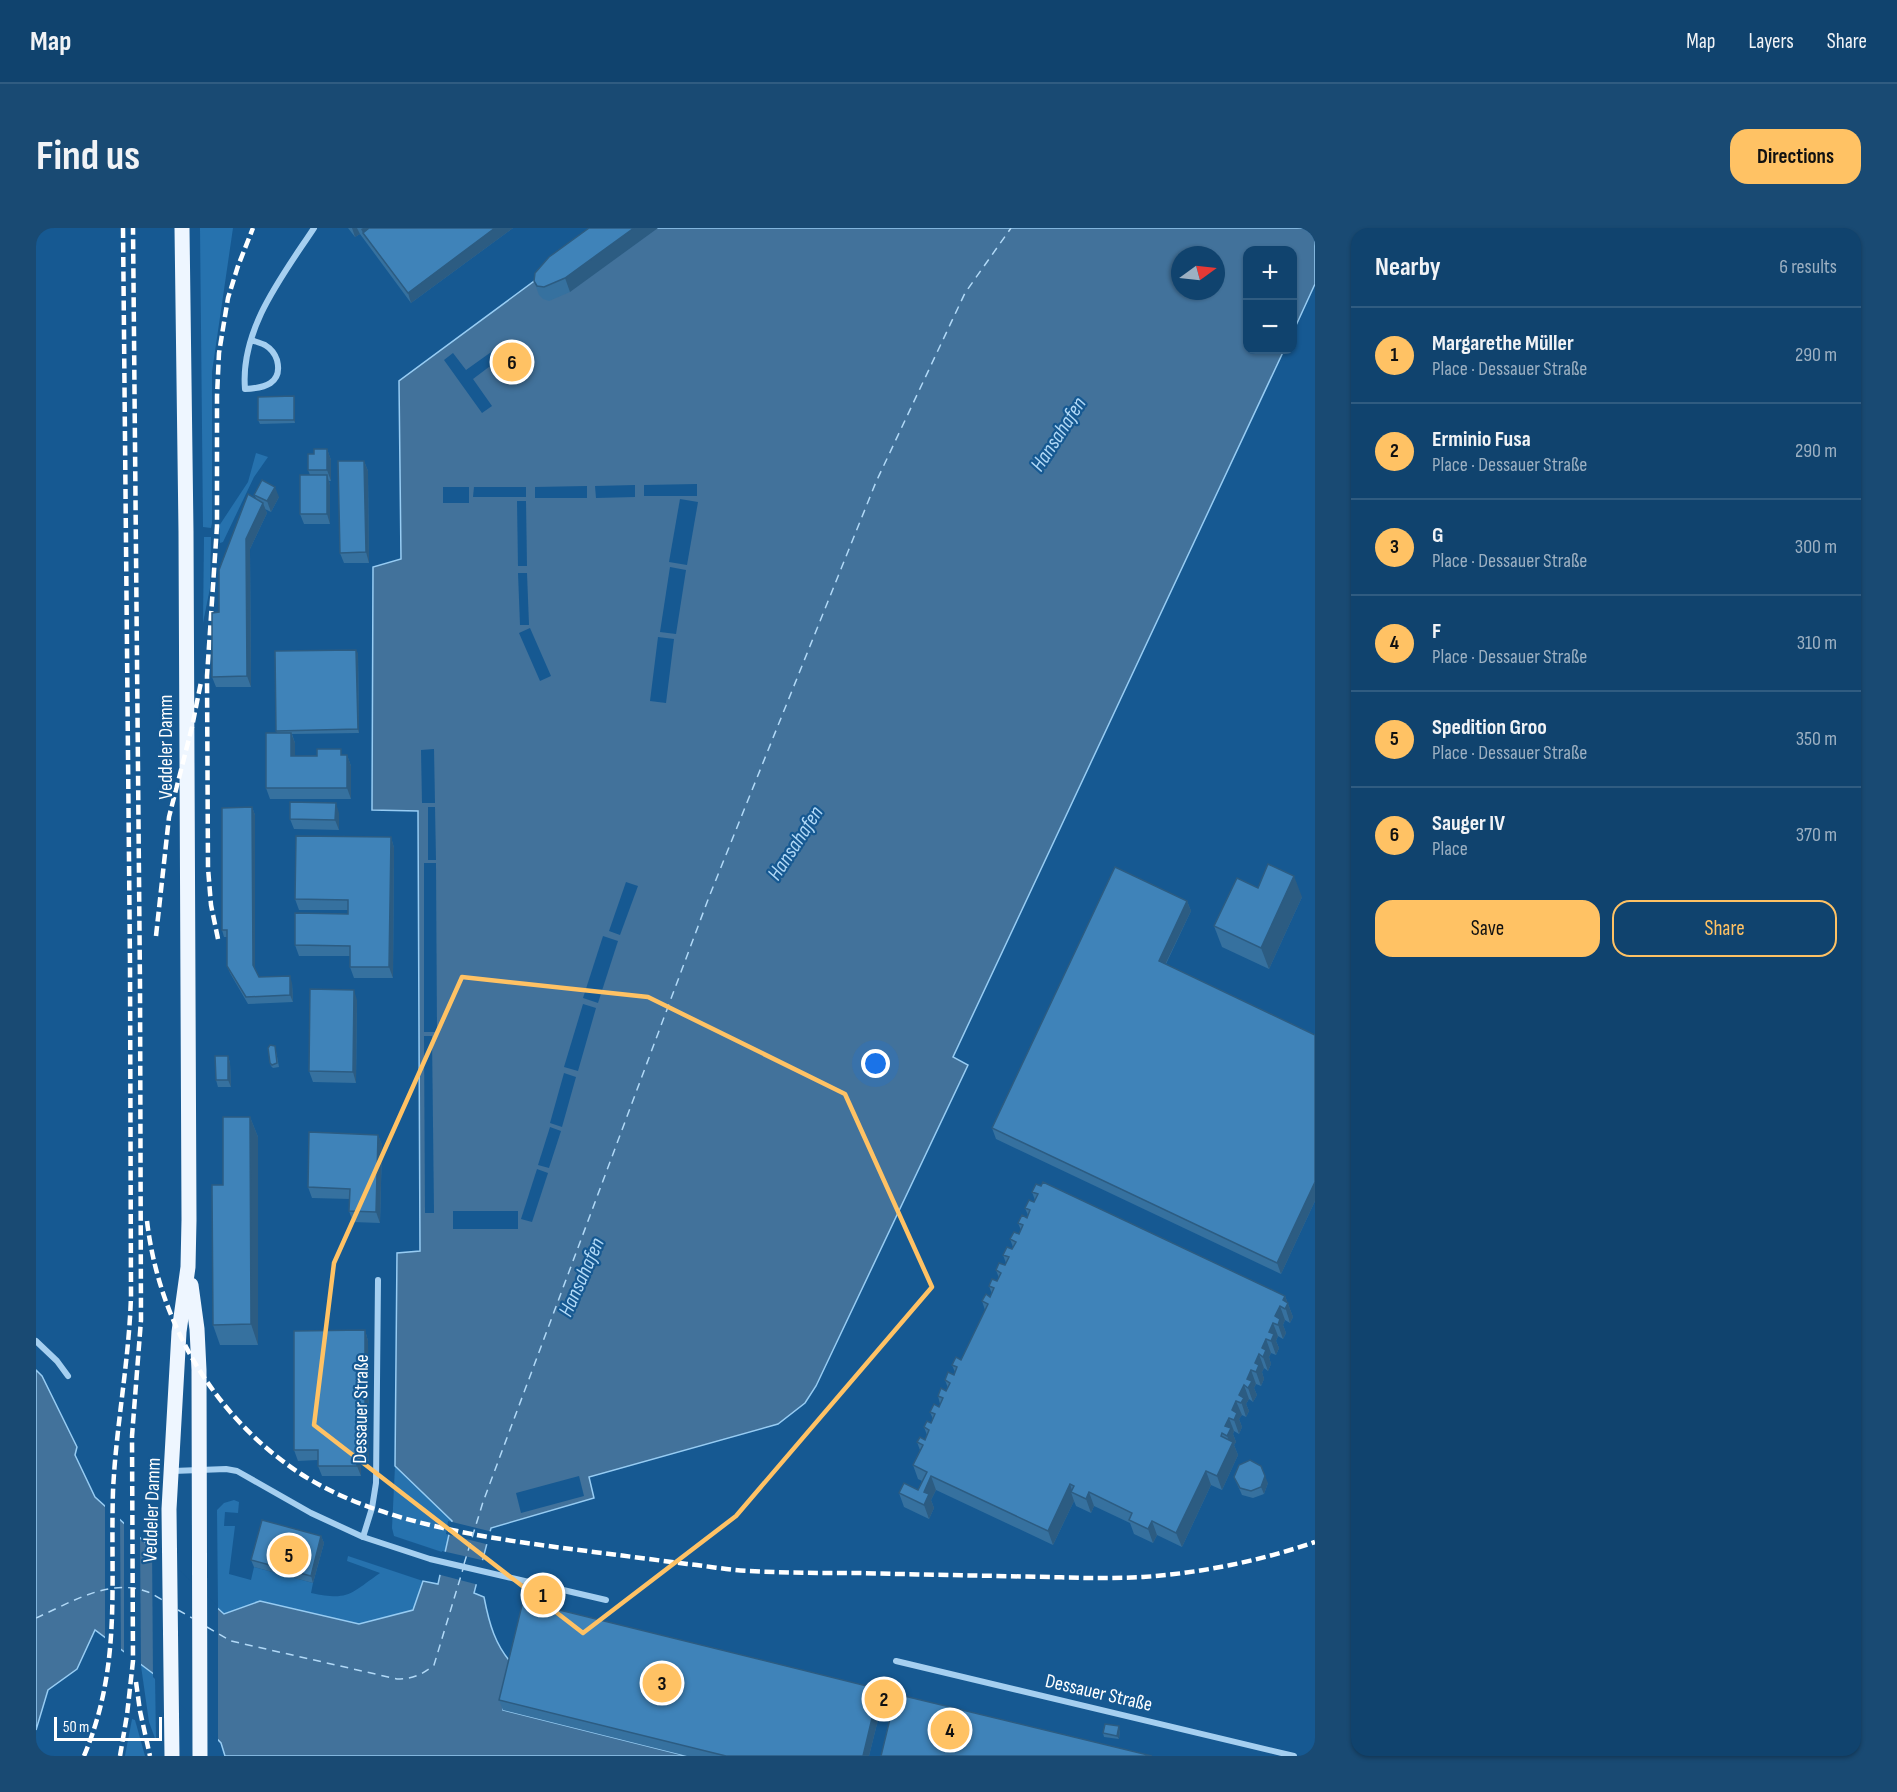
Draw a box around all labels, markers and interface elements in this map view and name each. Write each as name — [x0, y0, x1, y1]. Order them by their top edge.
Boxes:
text: Map — [30, 25, 71, 58]
text: Map — [1686, 29, 1715, 54]
text: Layers — [1748, 29, 1794, 54]
text: Share — [1827, 29, 1867, 54]
button: Directions — [1730, 129, 1861, 184]
text: Find us — [36, 131, 140, 182]
north arrow — [1171, 246, 1225, 300]
map controls — [1243, 246, 1297, 354]
button: + — [1243, 246, 1297, 300]
text: Nearby — [1375, 252, 1441, 283]
text: 6 results — [1779, 255, 1837, 279]
button: − — [1243, 300, 1297, 354]
text: Margarethe Müller — [1432, 330, 1574, 357]
pin: 6 — [492, 340, 532, 384]
text: 1 — [1391, 343, 1398, 367]
text: 290 m — [1795, 343, 1837, 367]
text: Place · Dessauer Straße — [1432, 357, 1587, 381]
water label: Hansahafen — [1025, 392, 1092, 476]
text: Erminio Fusa — [1432, 426, 1531, 453]
text: 2 — [1390, 439, 1399, 463]
text: 290 m — [1795, 439, 1837, 463]
text: Place · Dessauer Straße — [1432, 453, 1587, 477]
text: G — [1432, 522, 1444, 549]
text: 3 — [1390, 535, 1399, 559]
text: 300 m — [1795, 535, 1837, 559]
text: Place · Dessauer Straße — [1432, 549, 1587, 573]
text: F — [1432, 618, 1441, 645]
text: 4 — [1390, 631, 1399, 655]
text: 310 m — [1797, 631, 1837, 655]
text: Place · Dessauer Straße — [1432, 645, 1587, 669]
street label: Veddeler Damm — [154, 695, 178, 799]
text: Spedition Groo — [1432, 714, 1547, 741]
text: 5 — [1390, 727, 1399, 751]
text: 350 m — [1796, 727, 1837, 751]
text: Place · Dessauer Straße — [1432, 741, 1587, 765]
water label: Hansahafen — [762, 801, 829, 885]
text: Sauger IV — [1432, 810, 1505, 837]
text: 6 — [1390, 823, 1399, 847]
text: 370 m — [1796, 823, 1837, 847]
text: Place — [1432, 837, 1468, 861]
button: Save — [1375, 900, 1600, 957]
button: Share — [1612, 900, 1837, 957]
your location — [861, 1049, 890, 1078]
water label: Hansahafen — [553, 1234, 610, 1320]
street label: Dessauer Straße — [348, 1354, 374, 1464]
street label: Veddeler Damm — [138, 1457, 166, 1563]
pin: 5 — [270, 1532, 308, 1578]
pin: 1 — [524, 1572, 562, 1618]
pin: 3 — [642, 1660, 682, 1706]
street label: Dessauer Straße — [1043, 1669, 1155, 1717]
pin: 2 — [864, 1676, 904, 1722]
pin: 4 — [930, 1708, 970, 1752]
scale bar — [54, 1714, 162, 1742]
text: 50 m — [63, 1718, 89, 1737]

